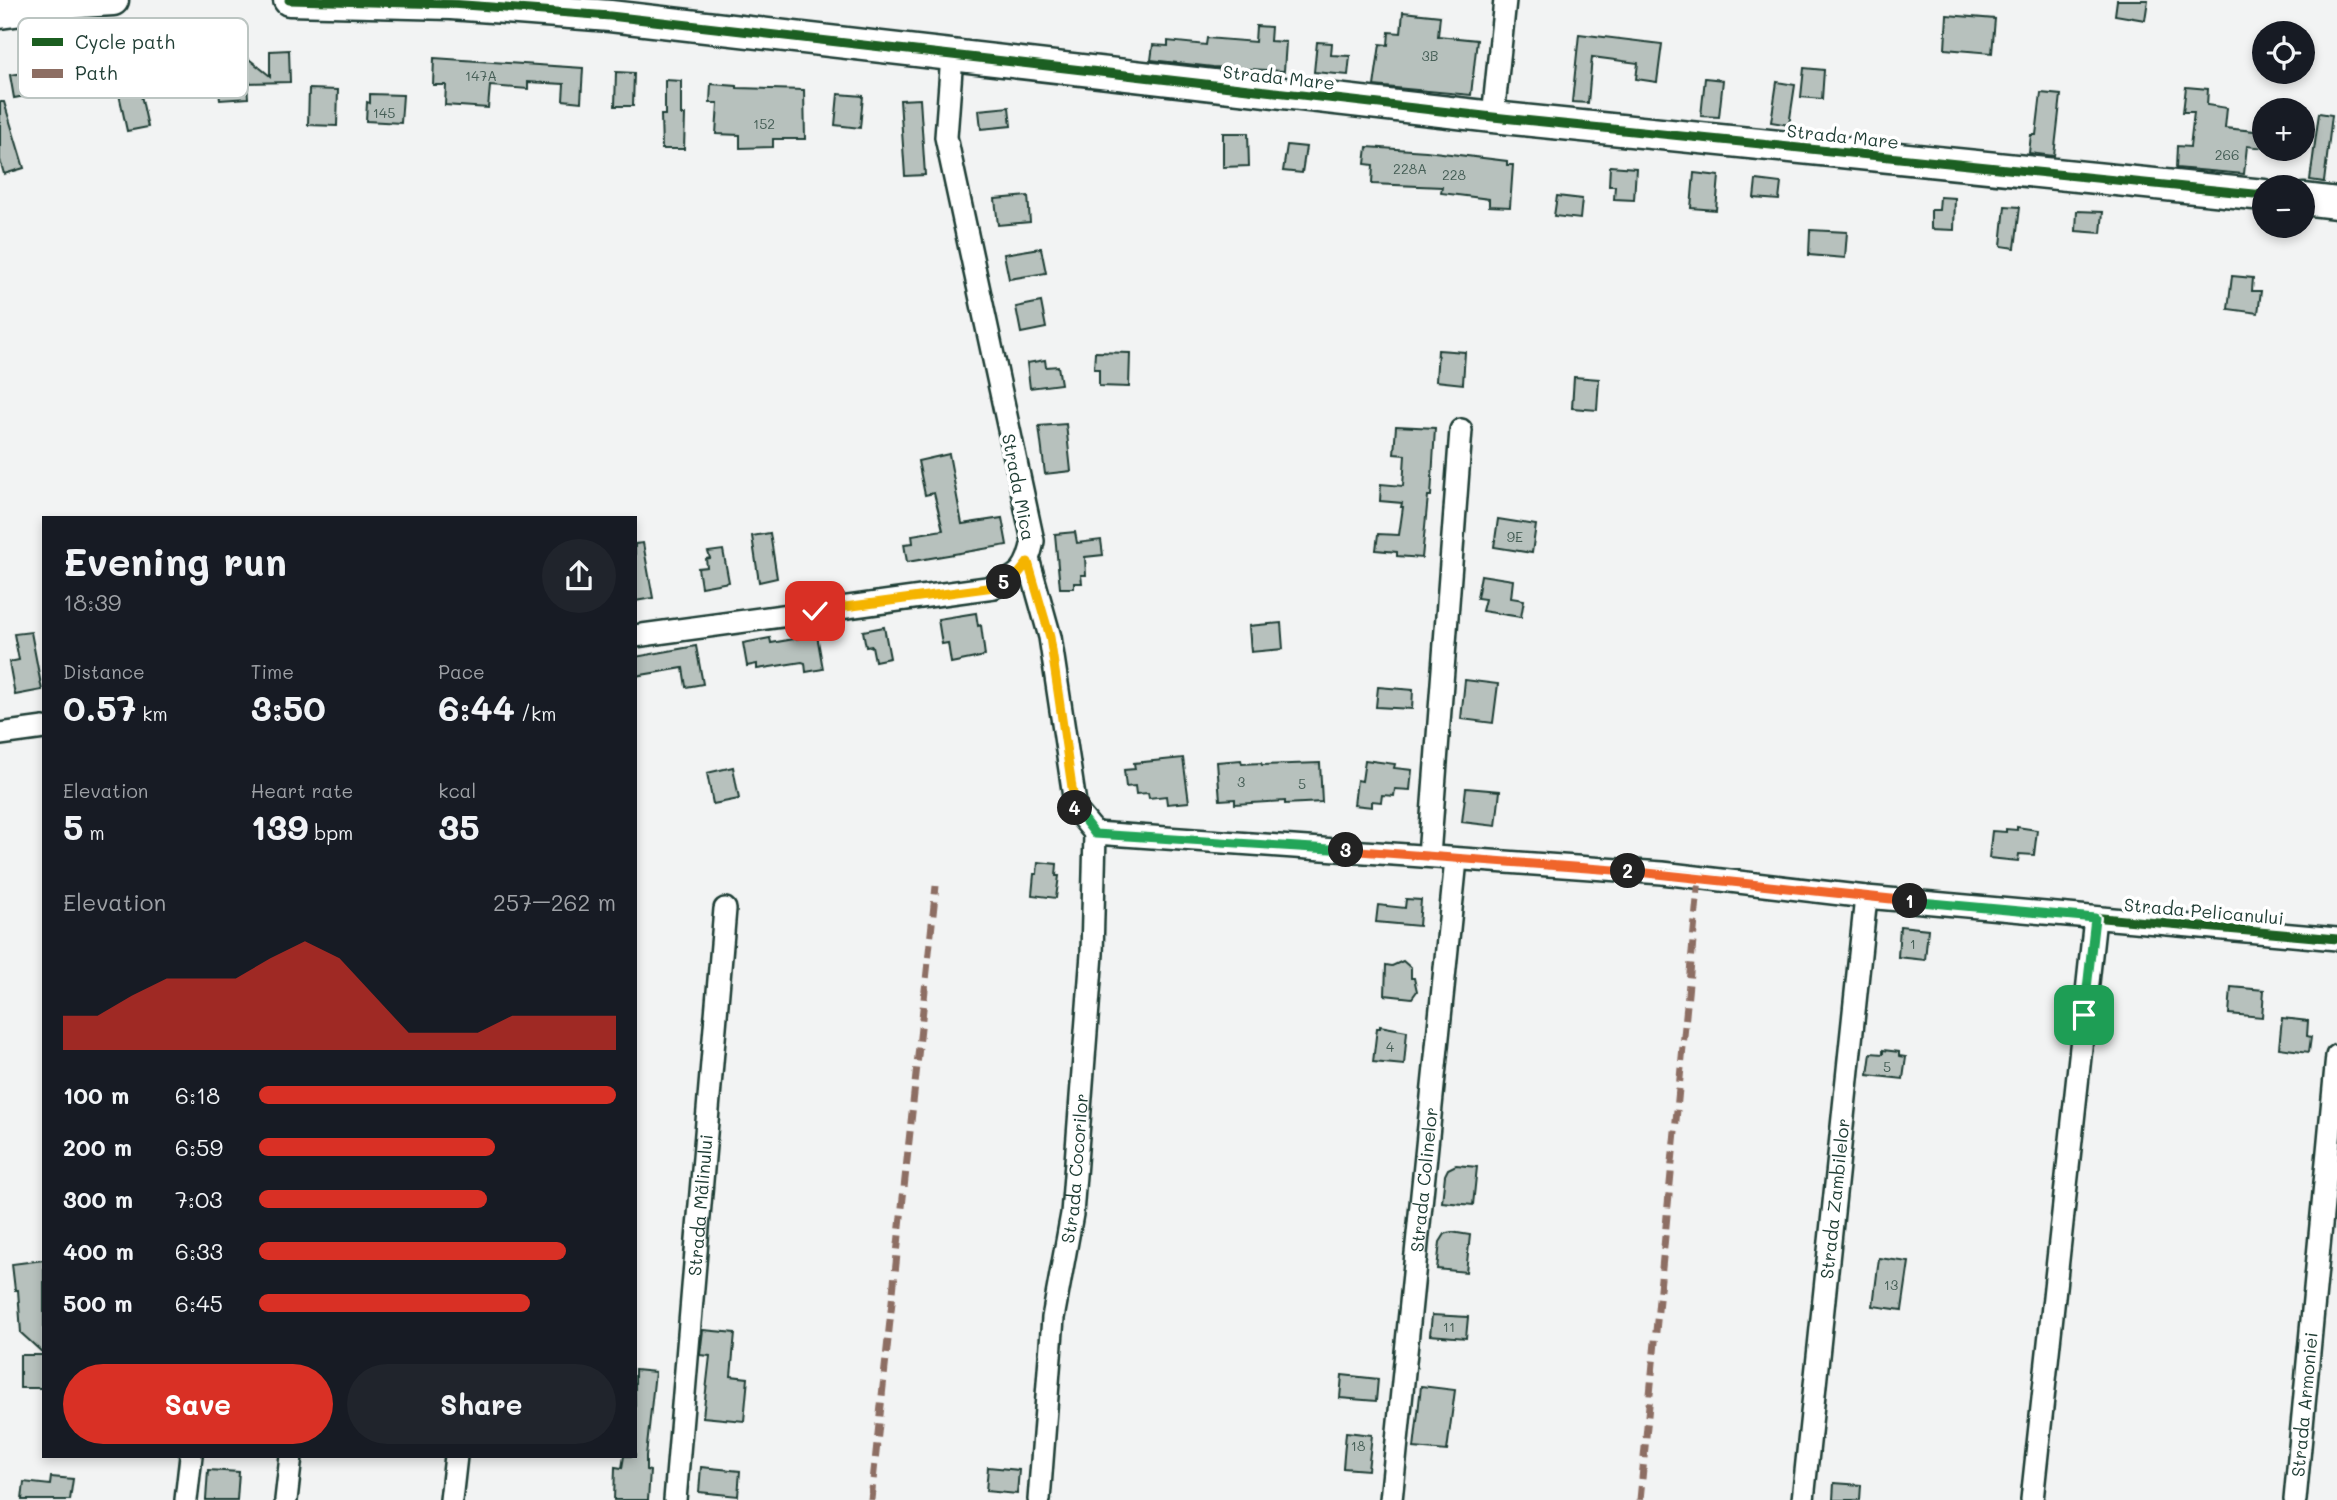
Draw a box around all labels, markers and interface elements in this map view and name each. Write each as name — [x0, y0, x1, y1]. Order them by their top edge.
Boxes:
legend — [18, 18, 248, 98]
map controls — [2252, 21, 2315, 238]
button: locate — [2252, 21, 2315, 84]
text: Cycle path — [75, 29, 175, 54]
house number: 3B — [1422, 46, 1438, 65]
street label: Strada Mare — [1222, 59, 1336, 95]
text: Path — [75, 60, 118, 85]
house number: 147A — [465, 66, 497, 85]
button: + — [2252, 98, 2315, 161]
house number: 145 — [373, 103, 395, 122]
house number: 152 — [753, 114, 775, 133]
street label: Strada Mare — [1786, 118, 1900, 154]
house number: 266 — [2215, 145, 2239, 164]
house number: 228A — [1393, 159, 1427, 178]
house number: 228 — [1442, 165, 1466, 184]
button: − — [2252, 175, 2315, 238]
street label: Strada Mica — [997, 432, 1041, 542]
house number: 9E — [1507, 527, 1523, 546]
text: Evening run — [63, 536, 287, 586]
button: share — [542, 539, 616, 613]
pin: 5 — [986, 564, 1021, 600]
text: 5 — [998, 569, 1009, 594]
pin — [785, 581, 845, 641]
text: 18:39 — [63, 587, 121, 617]
icon: check — [796, 592, 834, 630]
text: Distance — [63, 659, 145, 684]
text: Time — [251, 659, 294, 684]
text: Pace — [438, 659, 485, 684]
text: 0.57 — [63, 684, 136, 730]
text: 3:50 — [251, 684, 326, 730]
text: 6:44 — [438, 684, 515, 730]
text: km — [136, 701, 168, 726]
text: /km — [515, 701, 556, 726]
house number: 3 — [1237, 772, 1245, 791]
house number: 5 — [1298, 774, 1306, 793]
text: Elevation — [63, 778, 148, 803]
text: Heart rate — [251, 778, 353, 803]
text: kcal — [438, 778, 476, 803]
pin: 4 — [1058, 790, 1092, 826]
text: 4 — [1068, 795, 1081, 820]
text: 5 — [63, 803, 83, 849]
text: 139 — [251, 803, 308, 849]
text: 35 — [438, 803, 480, 849]
text: m — [83, 820, 105, 845]
text: bpm — [308, 820, 353, 845]
pin: 3 — [1328, 832, 1364, 868]
text: 3 — [1340, 837, 1351, 862]
pin: 2 — [1610, 854, 1646, 888]
text: 2 — [1622, 858, 1633, 883]
pin: 1 — [1892, 884, 1927, 918]
text: Elevation — [63, 887, 166, 917]
text: 257–262 m — [493, 887, 616, 917]
text: 1 — [1905, 888, 1914, 913]
street label: Strada Pelicanului — [2123, 892, 2285, 930]
house number: 1 — [1910, 934, 1916, 953]
pin — [2054, 985, 2114, 1045]
icon: arrive — [2065, 996, 2103, 1034]
house number: 4 — [1386, 1037, 1395, 1056]
house number: 5 — [1883, 1057, 1891, 1076]
text: 100 m — [63, 1080, 129, 1110]
text: 6:18 — [175, 1080, 220, 1110]
street label: Strada Cocorilor — [1055, 1092, 1093, 1245]
street label: Strada Colinelor — [1404, 1106, 1443, 1253]
street label: Strada Zambilelor — [1814, 1117, 1855, 1280]
text: 200 m — [63, 1132, 132, 1162]
text: 6:59 — [175, 1132, 223, 1162]
street label: Strada Mălinului — [682, 1133, 718, 1277]
text: 300 m — [63, 1184, 133, 1214]
text: 7:03 — [175, 1184, 223, 1214]
text: 400 m — [63, 1236, 134, 1266]
text: 6:33 — [175, 1236, 223, 1266]
house number: 13 — [1884, 1275, 1898, 1294]
text: 500 m — [63, 1288, 133, 1318]
text: 6:45 — [175, 1288, 223, 1318]
house number: 11 — [1443, 1317, 1455, 1336]
street label: Strada Armoniei — [2285, 1331, 2323, 1478]
button: Save — [63, 1364, 333, 1444]
button: Share — [347, 1364, 616, 1444]
house number: 18 — [1351, 1436, 1365, 1455]

